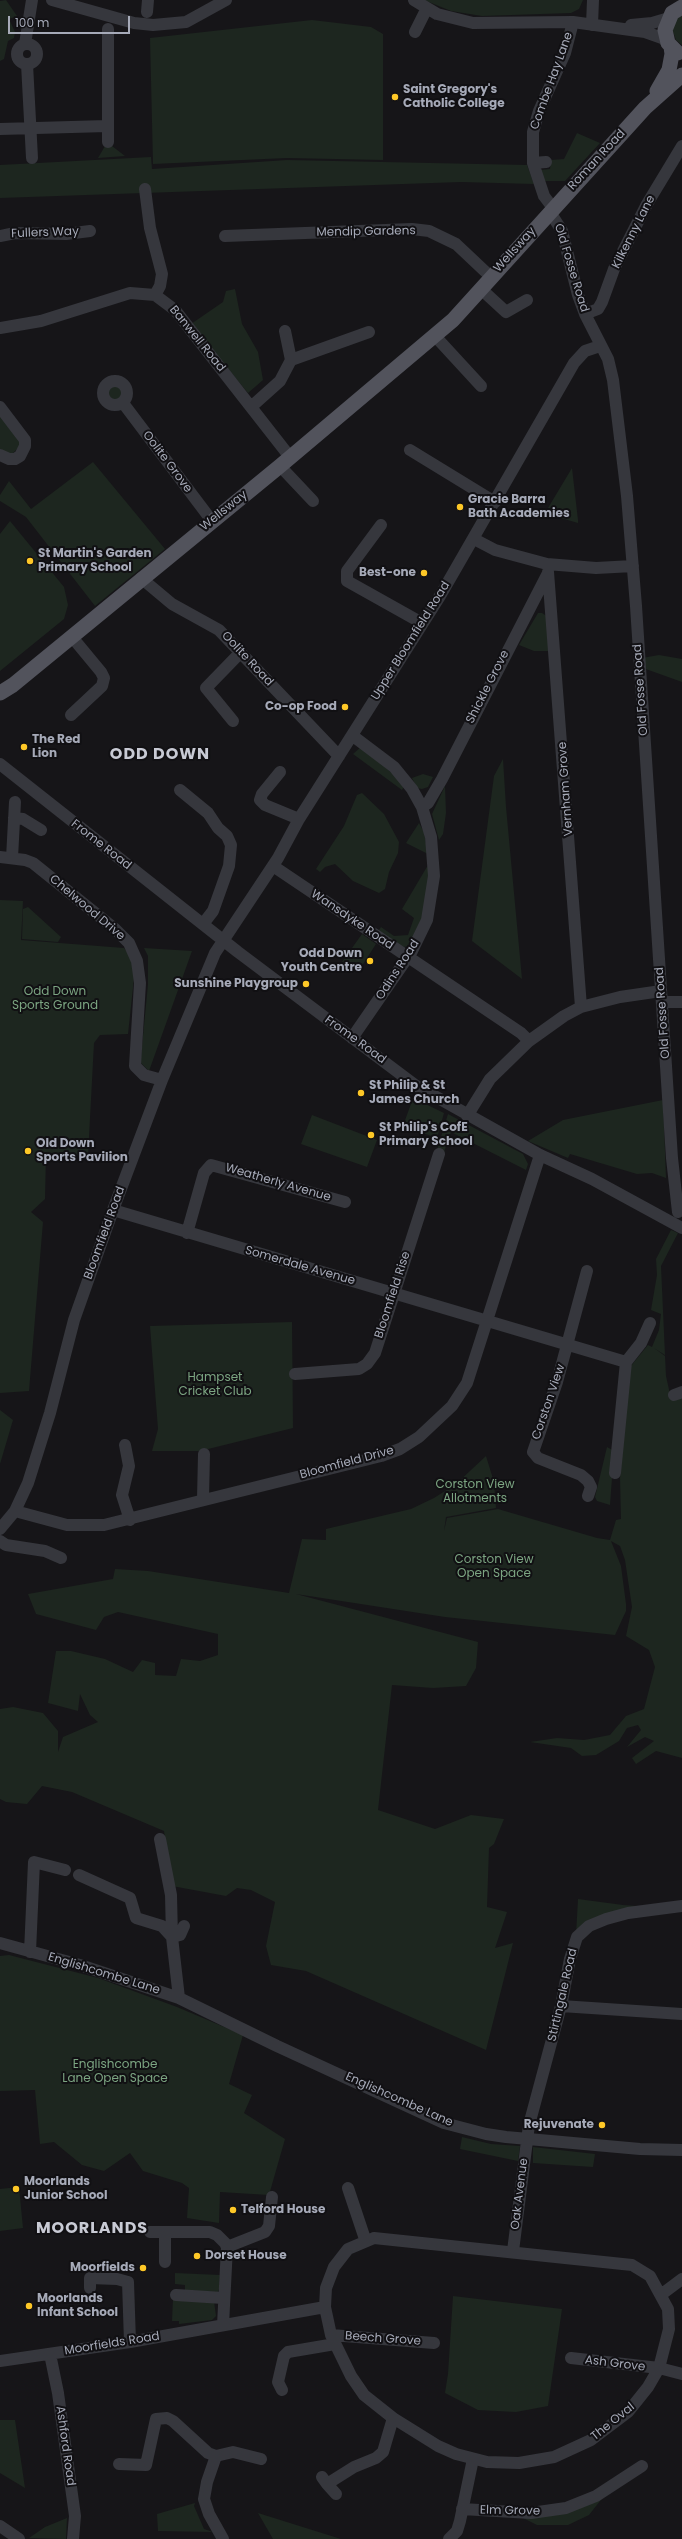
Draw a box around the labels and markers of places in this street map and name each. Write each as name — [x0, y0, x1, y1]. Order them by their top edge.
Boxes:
place label: Saint Gregory's Catholic College — [403, 83, 505, 111]
marker: Saint Gregory's Catholic College — [390, 92, 400, 102]
place label: Gracie Barra Bath Academies — [468, 493, 570, 521]
marker: Gracie Barra Bath Academies — [455, 502, 465, 512]
place label: St Martin's Garden Primary School — [38, 547, 152, 575]
marker: St Martin's Garden Primary School — [25, 556, 35, 566]
place label: Best-one — [359, 566, 416, 580]
marker: Best-one — [419, 568, 429, 578]
place label: Co-op Food — [265, 700, 337, 714]
marker: Co-op Food — [340, 702, 350, 712]
place label: The Red Lion — [32, 733, 80, 761]
marker: The Red Lion — [19, 742, 29, 752]
place label: Odd Down Youth Centre — [281, 947, 362, 975]
marker: Odd Down Youth Centre — [365, 956, 375, 966]
place label: Sunshine Playgroup — [174, 977, 298, 991]
marker: Sunshine Playgroup — [301, 979, 311, 989]
place label: St Philip & St James Church — [369, 1079, 459, 1107]
marker: St Philip & St James Church — [356, 1088, 366, 1098]
place label: St Philip's CofE Primary School — [379, 1121, 473, 1149]
marker: St Philip's CofE Primary School — [366, 1130, 376, 1140]
place label: Old Down Sports Pavilion — [36, 1137, 128, 1165]
marker: Old Down Sports Pavilion — [23, 1146, 33, 1156]
place label: Rejuvenate — [524, 2118, 594, 2132]
marker: Rejuvenate — [597, 2120, 607, 2130]
place label: Moorlands Junior School — [24, 2175, 108, 2203]
marker: Moorlands Junior School — [11, 2184, 21, 2194]
place label: Telford House — [241, 2203, 325, 2217]
marker: Telford House — [228, 2205, 238, 2215]
place label: Dorset House — [205, 2249, 287, 2263]
marker: Dorset House — [192, 2251, 202, 2261]
place label: Moorfields — [70, 2261, 135, 2275]
marker: Moorfields — [138, 2263, 148, 2273]
place label: Moorlands Infant School — [37, 2292, 118, 2320]
marker: Moorlands Infant School — [24, 2301, 34, 2311]

